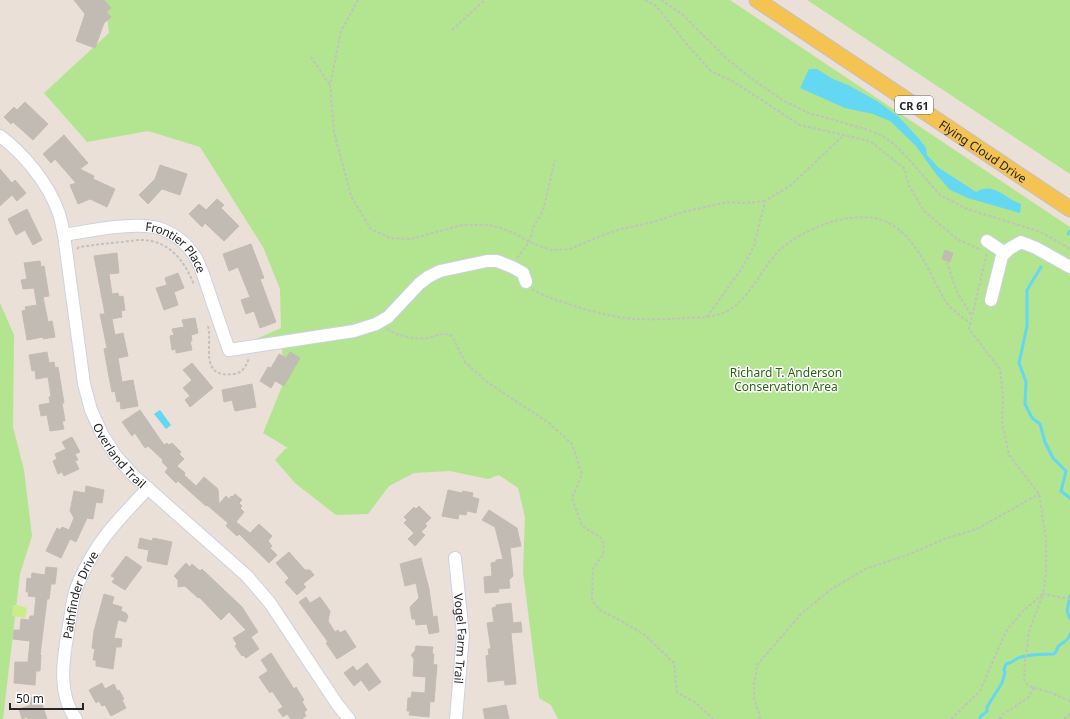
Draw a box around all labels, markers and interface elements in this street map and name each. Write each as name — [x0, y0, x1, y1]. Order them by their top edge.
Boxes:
road number: CR 61 — [895, 96, 933, 114]
street label: Flying Cloud Drive — [936, 116, 1031, 187]
street label: Frontier Place — [145, 217, 210, 275]
park label: Richard T. Anderson Conservation Area — [730, 364, 842, 395]
street label: Overland Trail — [89, 420, 150, 492]
street label: Pathfinder Drive — [58, 547, 102, 640]
street label: Vogel Farm Trail — [450, 593, 472, 684]
scale bar — [10, 685, 83, 711]
text: 50 m — [16, 690, 44, 707]

